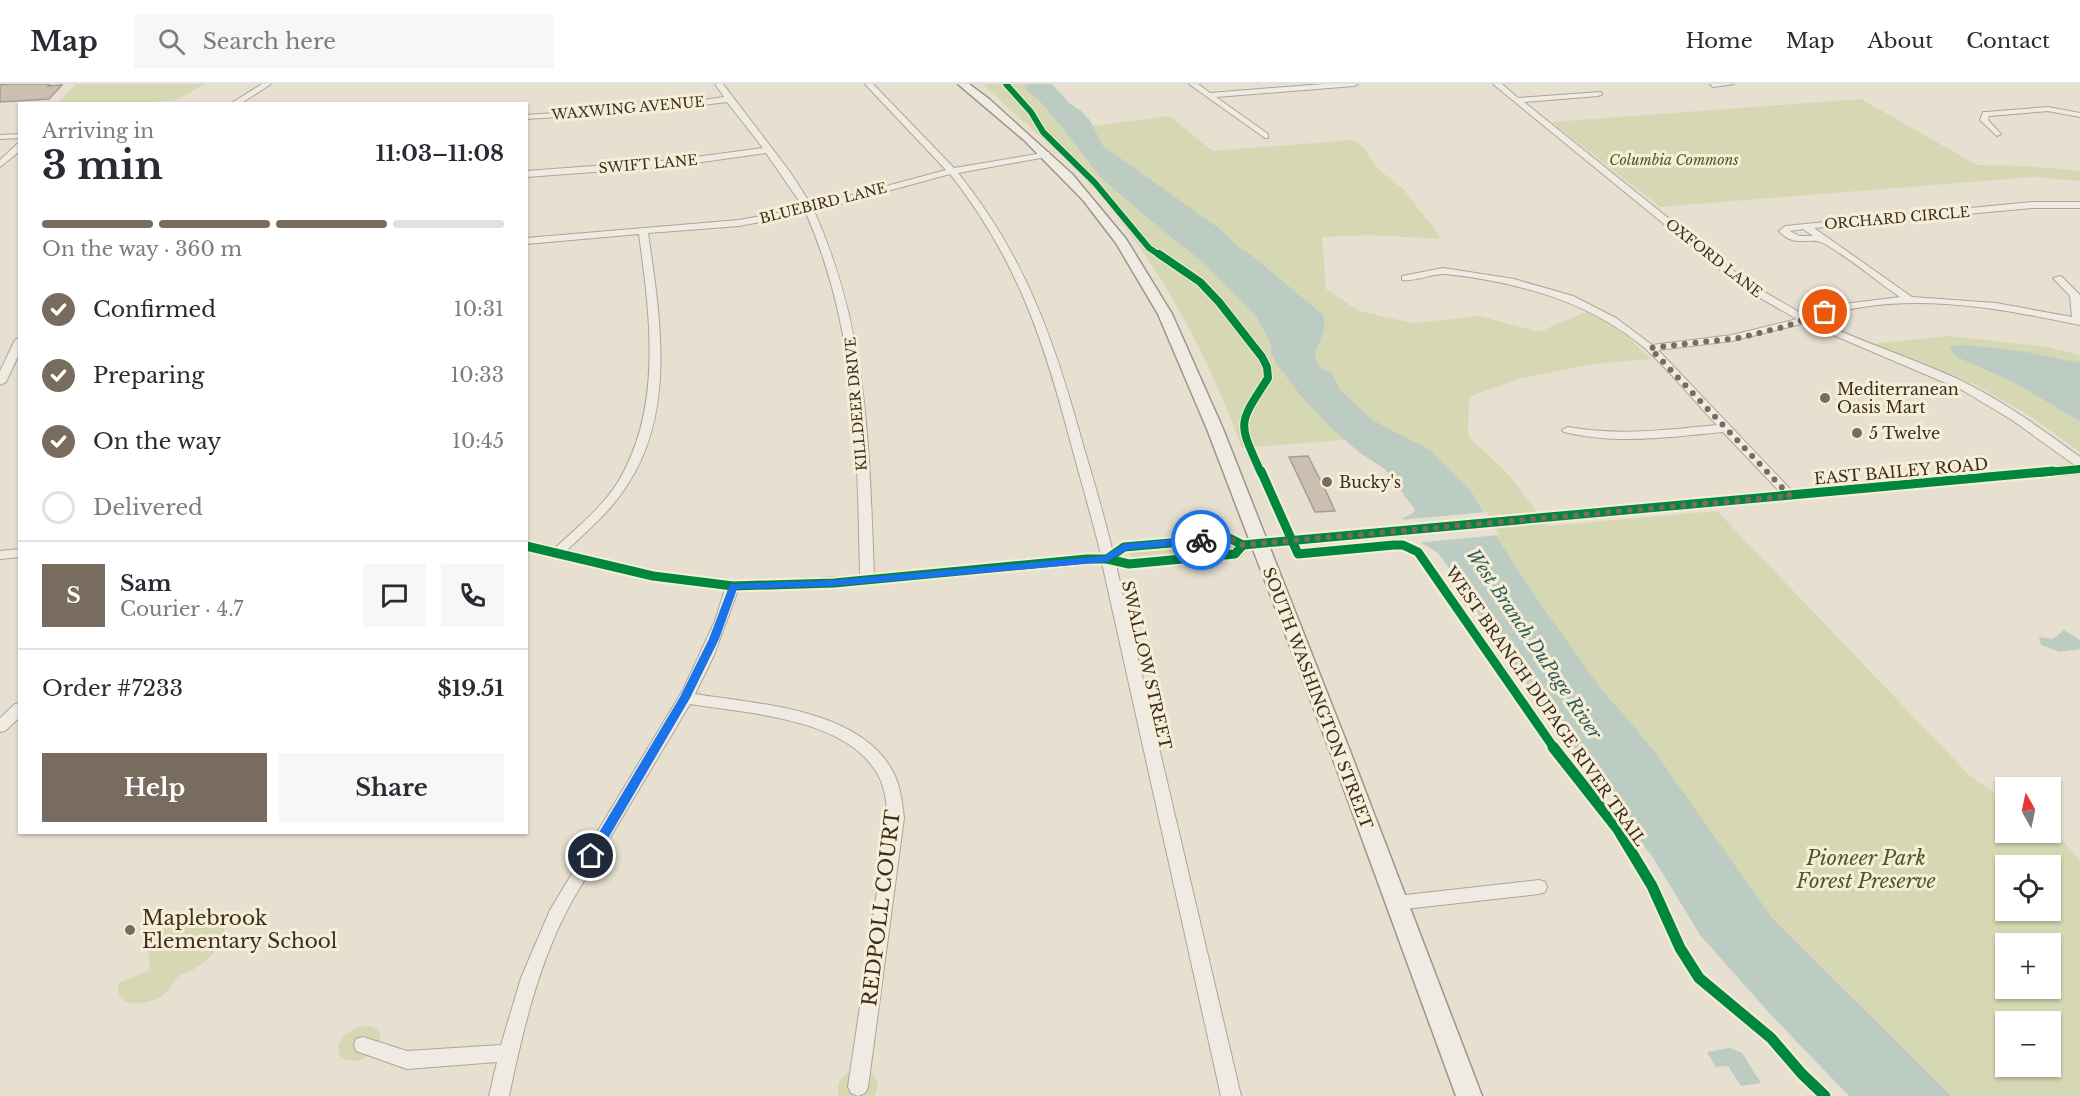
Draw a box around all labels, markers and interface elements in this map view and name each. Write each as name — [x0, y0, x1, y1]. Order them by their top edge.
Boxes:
search box — [134, 14, 554, 68]
text: Map — [30, 24, 98, 59]
icon: search — [155, 25, 188, 58]
text: Search here — [203, 28, 336, 55]
text: Home — [1686, 28, 1753, 54]
text: Map — [1786, 28, 1834, 54]
text: About — [1867, 28, 1933, 54]
text: Contact — [1966, 28, 2050, 54]
street label: WAXWING AVENUE — [550, 92, 705, 124]
text: Arriving in — [42, 119, 154, 143]
text: 11:03–11:08 — [376, 140, 504, 167]
text: 3 min — [42, 141, 163, 190]
street label: SWIFT LANE — [598, 151, 698, 177]
park label: Columbia Commons — [1609, 151, 1739, 169]
street label: BLUEBIRD LANE — [758, 178, 888, 228]
street label: ORCHARD CIRCLE — [1824, 203, 1970, 233]
street label: OXFORD LANE — [1662, 215, 1766, 301]
text: On the way · 360 m — [42, 237, 242, 261]
pin — [1799, 286, 1850, 337]
icon: check — [42, 293, 75, 326]
icon: bag — [1808, 295, 1841, 328]
text: Confirmed — [93, 296, 216, 323]
text: 10:31 — [454, 297, 504, 321]
street label: KILLDEER DRIVE — [841, 336, 871, 472]
icon: check — [42, 359, 75, 392]
text: Preparing — [93, 362, 204, 389]
text: 10:33 — [450, 363, 504, 387]
place label: Mediterranean Oasis Mart — [1837, 379, 1959, 417]
marker: Mediterranean Oasis Mart — [1818, 391, 1832, 405]
place label: 5 Twelve — [1869, 423, 1940, 443]
icon: check — [42, 425, 75, 458]
marker: 5 Twelve — [1850, 426, 1864, 440]
text: On the way — [93, 428, 221, 455]
text: 10:45 — [452, 429, 504, 453]
street label: EAST BAILEY ROAD — [1813, 453, 1989, 489]
place label: Bucky's — [1339, 472, 1401, 492]
marker: Bucky's — [1320, 475, 1334, 489]
text: Delivered — [93, 494, 203, 521]
courier — [1171, 510, 1231, 570]
icon: bike — [1185, 524, 1218, 557]
water label: West Branch DuPage River — [1462, 544, 1606, 744]
street label: WEST BRANCH DUPAGE RIVER TRAIL — [1441, 561, 1651, 850]
button: chat — [363, 564, 426, 627]
button: phone — [441, 564, 504, 627]
street label: SOUTH WASHINGTON STREET — [1259, 564, 1377, 832]
text: Sam — [120, 570, 172, 597]
street label: SWALLOW STREET — [1118, 579, 1176, 751]
text: S — [66, 582, 81, 609]
text: Courier · 4.7 — [120, 597, 243, 621]
text: Order #7233 — [42, 675, 183, 702]
text: $19.51 — [438, 675, 504, 702]
button: Help — [42, 753, 267, 822]
button: Share — [279, 753, 504, 822]
north arrow — [1995, 777, 2061, 843]
map controls — [1995, 777, 2061, 1077]
street label: REDPOLL COURT — [857, 808, 905, 1008]
pin — [565, 830, 616, 881]
icon: home — [574, 839, 607, 872]
park label: Pioneer Park Forest Preserve — [1795, 846, 1936, 893]
button: locate — [1995, 855, 2061, 921]
place label: Maplebrook Elementary School — [142, 906, 337, 953]
marker: Maplebrook Elementary School — [123, 923, 137, 937]
button: + — [1995, 933, 2061, 999]
button: − — [1995, 1011, 2061, 1077]

